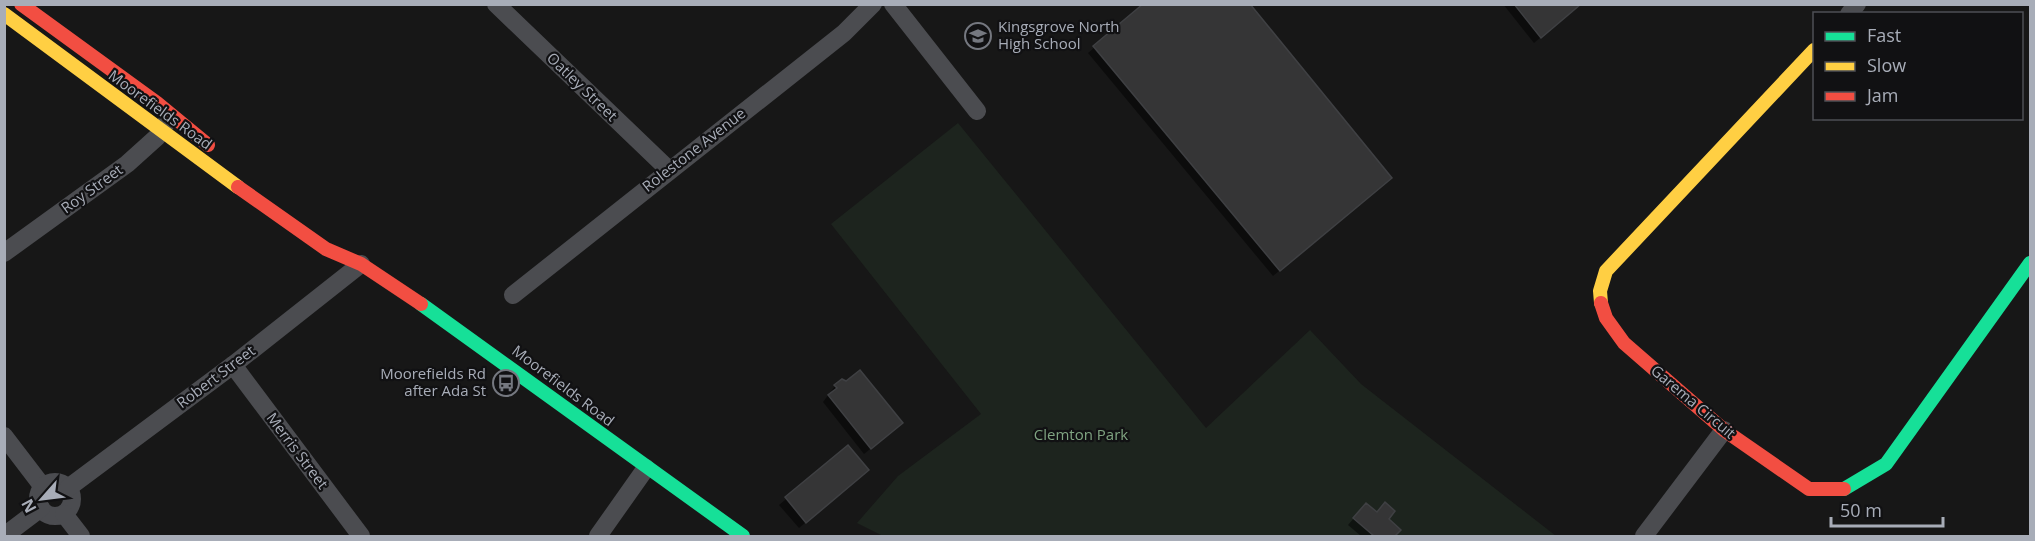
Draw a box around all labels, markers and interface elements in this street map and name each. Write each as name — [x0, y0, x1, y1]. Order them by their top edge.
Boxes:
legend — [1813, 12, 2023, 120]
place label: Kingsgrove North High School — [998, 16, 1120, 53]
school or university icon: Kingsgrove North High School — [963, 21, 993, 51]
text: Fast — [1867, 23, 1901, 47]
street label: Oatley Street — [543, 48, 622, 125]
text: Slow — [1867, 53, 1906, 77]
street label: Moorefields Road — [105, 65, 216, 153]
text: Jam — [1865, 83, 1899, 107]
street label: Rolestone Avenue — [638, 103, 749, 196]
street label: Roy Street — [57, 159, 126, 217]
street label: Robert Street — [172, 340, 259, 412]
street label: Moorefields Road — [508, 340, 619, 430]
street label: Garema Circuit — [1647, 360, 1740, 443]
place label: Moorefields Rd after Ada St — [380, 363, 486, 400]
bus stop icon: Moorefields Rd after Ada St — [491, 368, 521, 398]
street label: Merris Street — [262, 408, 333, 493]
park label: Clemton Park — [1034, 424, 1128, 444]
north arrow — [12, 469, 72, 529]
scale bar — [1831, 490, 1944, 528]
text: N — [16, 495, 42, 517]
text: 50 m — [1840, 498, 1882, 522]

